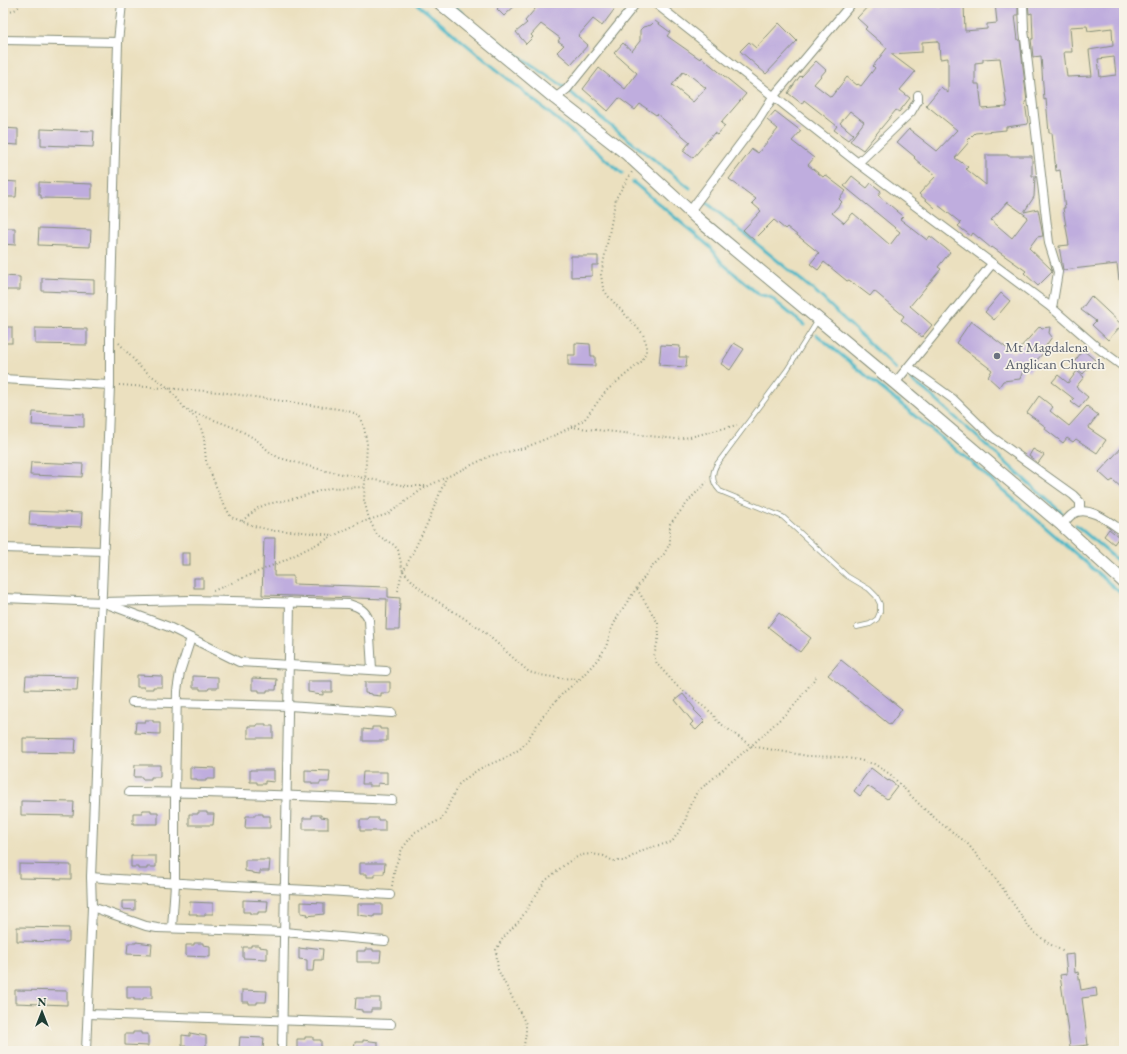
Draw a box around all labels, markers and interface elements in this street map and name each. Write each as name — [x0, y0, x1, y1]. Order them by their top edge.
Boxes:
place label: Mt Magdalena Anglican Church — [1004, 337, 1105, 373]
marker: Mt Magdalena Anglican Church — [992, 351, 1002, 361]
north arrow — [22, 992, 62, 1032]
text: N — [38, 995, 47, 1009]

